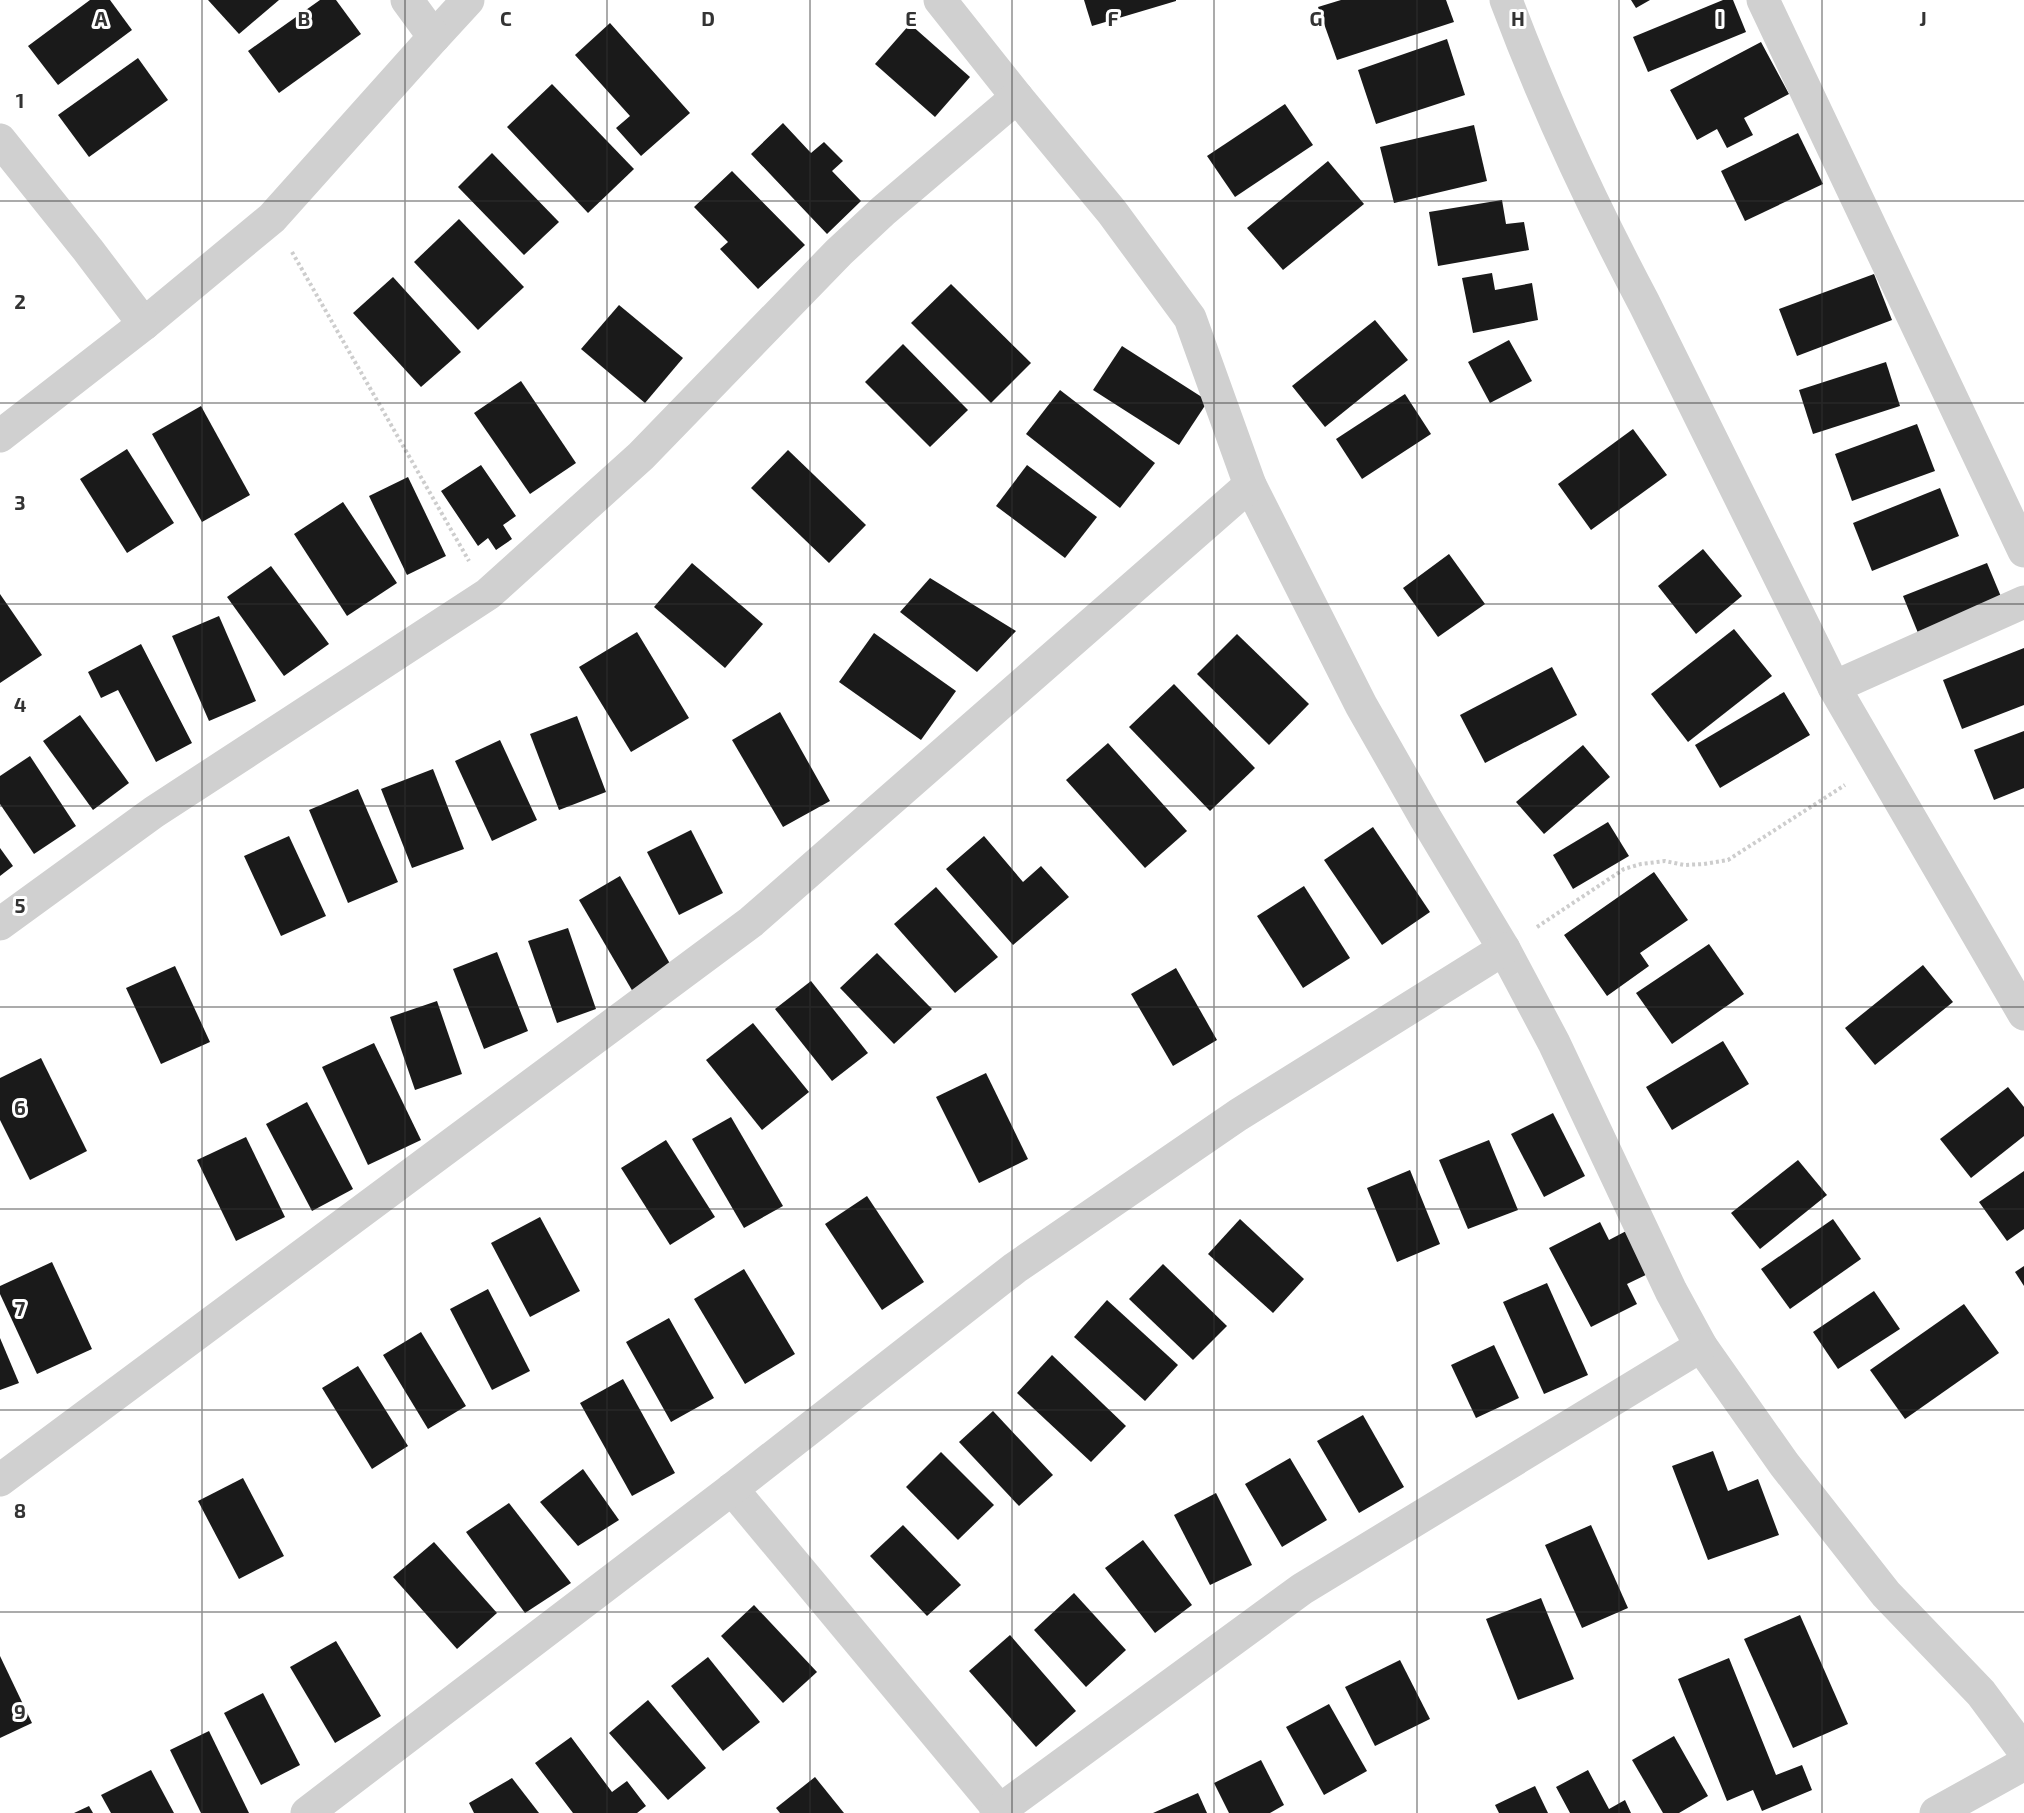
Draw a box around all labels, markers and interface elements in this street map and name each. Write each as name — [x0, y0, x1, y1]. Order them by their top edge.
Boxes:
text: A — [94, 6, 108, 30]
text: B — [298, 6, 310, 30]
text: C — [500, 6, 512, 30]
text: D — [701, 6, 715, 30]
text: E — [905, 6, 917, 30]
text: F — [1107, 6, 1119, 30]
text: G — [1310, 6, 1322, 30]
text: H — [1511, 6, 1525, 30]
text: I — [1717, 6, 1723, 30]
text: J — [1919, 6, 1927, 30]
text: 1 — [16, 88, 24, 112]
text: 2 — [14, 289, 26, 313]
text: 3 — [14, 490, 26, 514]
text: 4 — [14, 692, 27, 716]
text: 5 — [14, 893, 26, 917]
text: 6 — [14, 1095, 26, 1119]
text: 7 — [15, 1296, 26, 1320]
text: 8 — [14, 1498, 26, 1522]
text: 9 — [14, 1699, 26, 1723]

